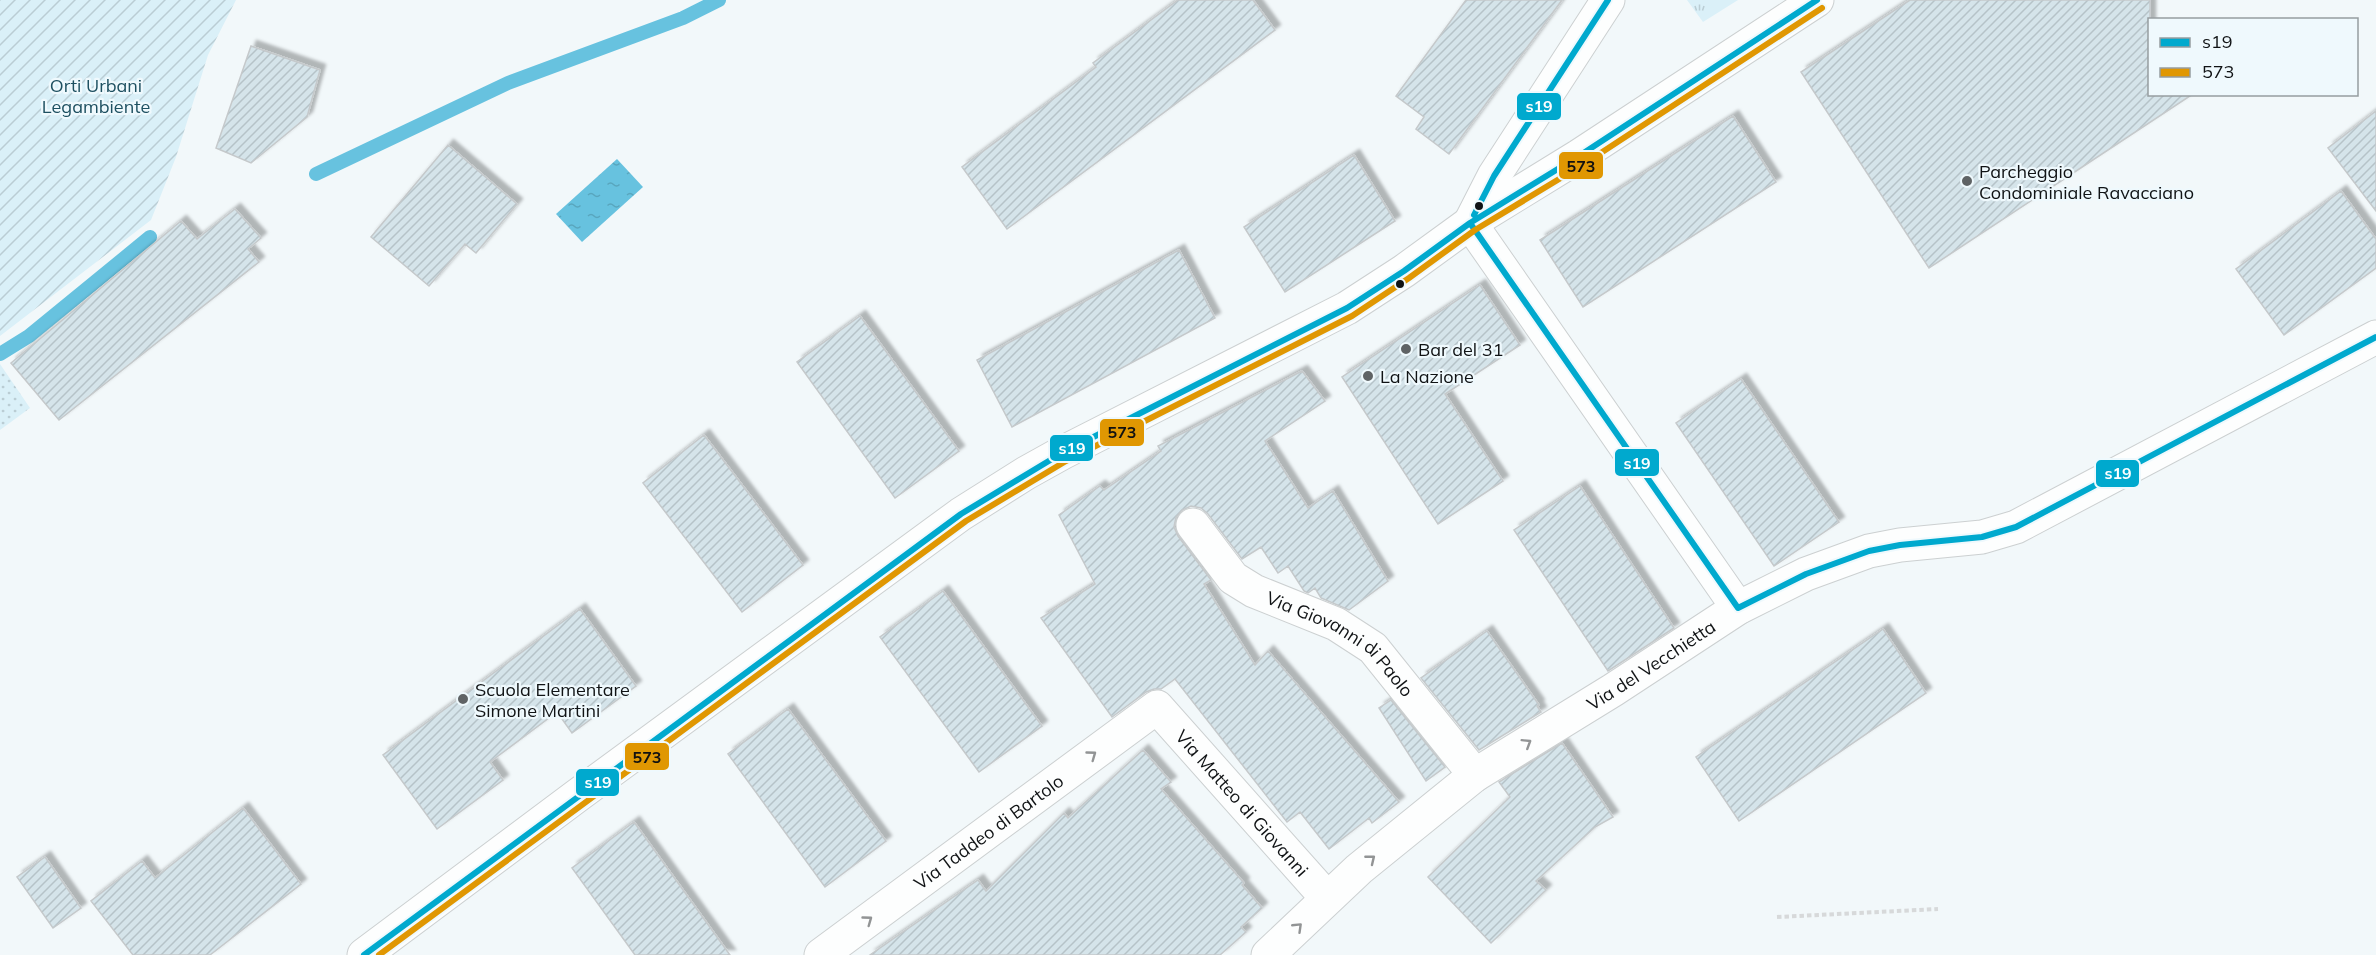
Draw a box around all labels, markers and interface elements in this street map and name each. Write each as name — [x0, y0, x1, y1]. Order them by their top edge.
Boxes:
legend — [2148, 18, 2358, 96]
text: s19 — [2202, 30, 2233, 53]
text: 573 — [2202, 60, 2234, 83]
park label: Orti Urbani Legambiente — [42, 74, 150, 118]
line badge: s19 — [1516, 92, 1562, 121]
text: s19 — [1525, 96, 1553, 116]
line badge: 573 — [1558, 151, 1604, 180]
text: 573 — [1567, 156, 1595, 176]
place label: Parcheggio Condominiale Ravacciano — [1979, 160, 2194, 204]
marker: Parcheggio Condominiale Ravacciano — [1960, 174, 1974, 188]
unlabelled marker — [1473, 200, 1485, 212]
unlabelled marker — [1394, 278, 1406, 290]
place label: Bar del 31 — [1418, 338, 1503, 361]
marker: Bar del 31 — [1399, 342, 1413, 356]
place label: La Nazione — [1380, 365, 1474, 388]
marker: La Nazione — [1361, 369, 1375, 383]
line badge: 573 — [1099, 418, 1145, 447]
text: 573 — [1108, 422, 1136, 442]
line badge: s19 — [1049, 434, 1094, 462]
text: s19 — [1058, 438, 1086, 458]
line badge: s19 — [1614, 448, 1660, 477]
text: s19 — [1623, 453, 1651, 473]
line badge: s19 — [2095, 459, 2140, 488]
text: s19 — [2104, 463, 2132, 483]
street label: Via Giovanni di Paolo — [1263, 586, 1419, 701]
street label: Via del Vecchietta — [1582, 615, 1719, 715]
place label: Scuola Elementare Simone Martini — [475, 678, 630, 722]
marker: Scuola Elementare Simone Martini — [456, 692, 470, 706]
street label: Via Matteo di Giovanni — [1171, 725, 1314, 881]
one-way arrow — [1521, 739, 1531, 751]
line badge: 573 — [624, 742, 670, 771]
text: 573 — [633, 747, 661, 767]
one-way arrow — [1086, 751, 1097, 762]
line badge: s19 — [575, 768, 620, 797]
street label: Via Taddeo di Bartolo — [909, 769, 1068, 894]
text: s19 — [584, 772, 612, 792]
one-way arrow — [1364, 856, 1375, 867]
one-way arrow — [861, 917, 872, 928]
one-way arrow — [1290, 923, 1301, 934]

